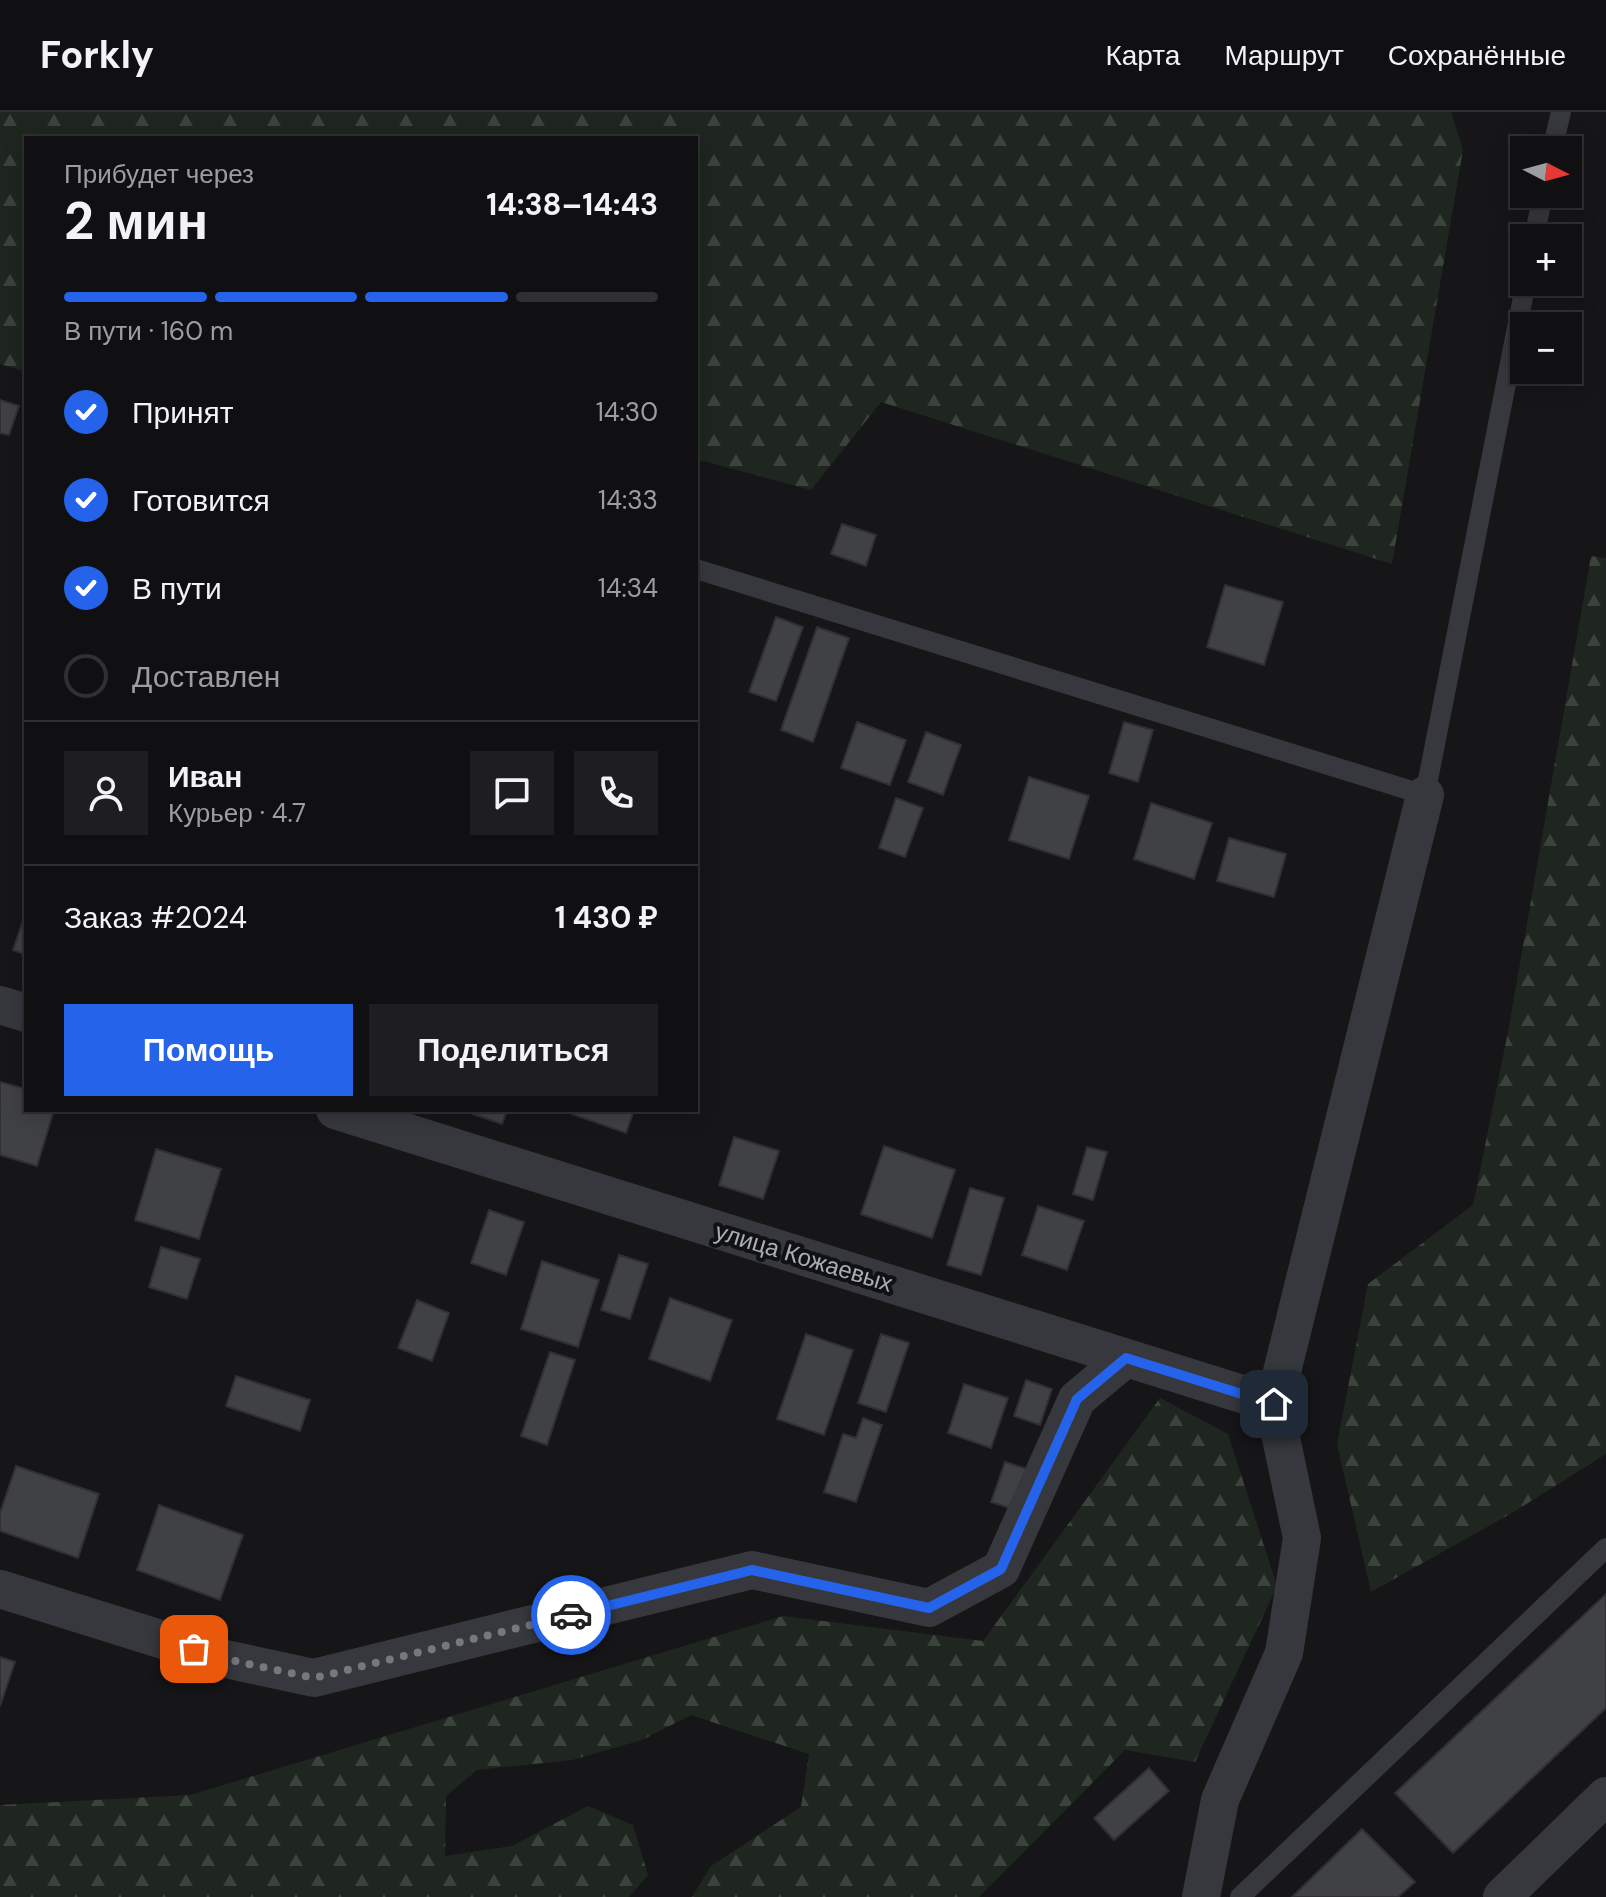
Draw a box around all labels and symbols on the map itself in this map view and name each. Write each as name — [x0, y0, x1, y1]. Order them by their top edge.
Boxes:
north arrow — [1510, 136, 1582, 208]
street label: улица Кожаевых — [711, 1215, 897, 1299]
pin — [1240, 1370, 1308, 1438]
courier — [531, 1575, 611, 1655]
pin — [160, 1615, 228, 1683]

